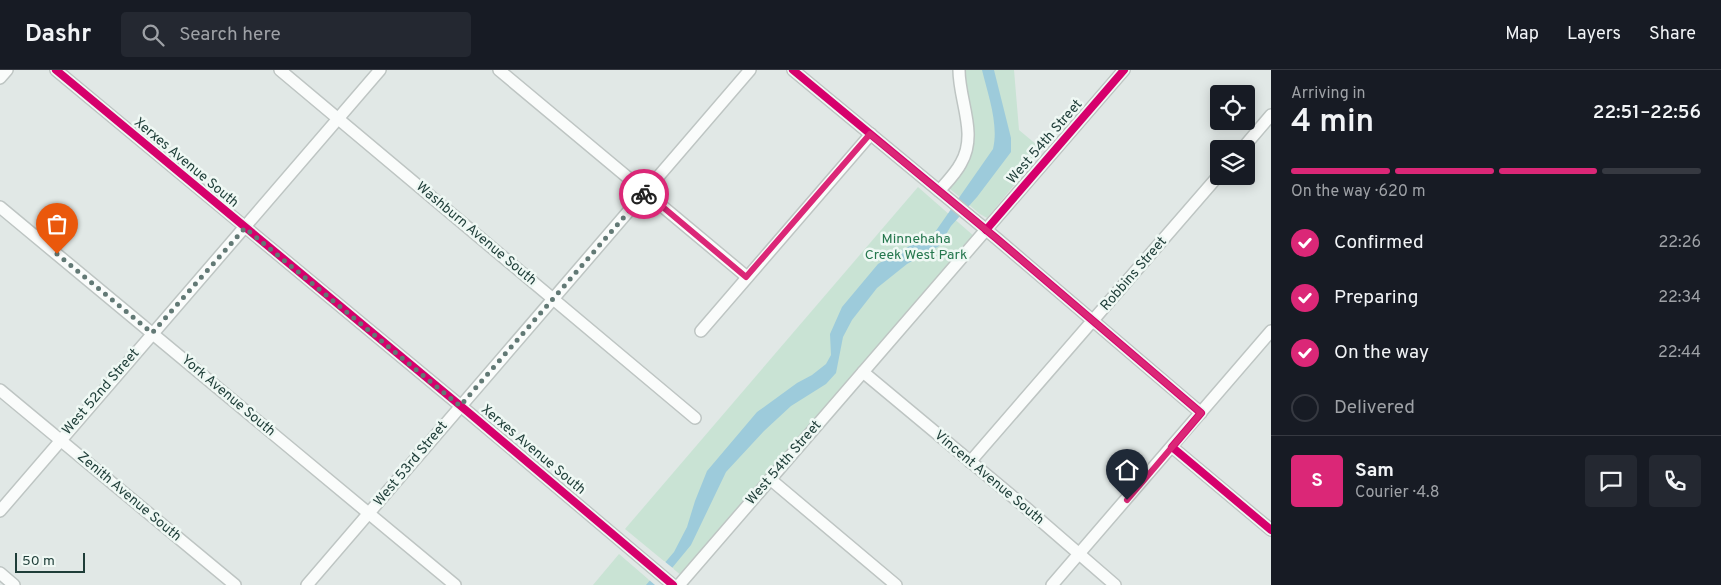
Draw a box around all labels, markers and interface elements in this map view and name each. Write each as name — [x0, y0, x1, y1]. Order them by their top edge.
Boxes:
search box — [121, 12, 471, 57]
text: Dashr — [25, 20, 91, 50]
icon: search — [139, 21, 167, 49]
text: Search here — [179, 23, 281, 47]
text: Map — [1505, 23, 1539, 46]
text: Layers — [1567, 23, 1621, 46]
text: Share — [1649, 23, 1696, 46]
text: Arriving in — [1291, 84, 1366, 104]
map controls — [1210, 85, 1255, 185]
button: locate — [1210, 85, 1255, 130]
street label: West 54th Street — [1004, 96, 1086, 188]
text: 22:51–22:56 — [1593, 101, 1701, 125]
text: 4 min — [1291, 103, 1374, 143]
street label: Xerxes Avenue South — [130, 114, 242, 212]
button: layers — [1210, 140, 1255, 185]
courier — [619, 169, 669, 219]
street label: Washburn Avenue South — [412, 179, 540, 289]
icon: bike — [630, 180, 658, 208]
text: On the way · 620 m — [1291, 182, 1425, 202]
pin — [36, 203, 78, 254]
icon: bag — [43, 210, 71, 238]
icon: check — [1291, 229, 1319, 257]
park label: Minnehaha Creek West Park — [865, 231, 967, 264]
text: Confirmed — [1334, 231, 1424, 255]
text: 22:26 — [1658, 233, 1701, 253]
street label: Robbins Street — [1097, 234, 1171, 314]
icon: check — [1291, 284, 1319, 312]
text: Preparing — [1334, 286, 1418, 310]
text: 22:34 — [1658, 288, 1701, 308]
icon: check — [1291, 339, 1319, 367]
text: On the way — [1334, 341, 1429, 365]
text: 22:44 — [1658, 343, 1701, 363]
street label: West 52nd Street — [59, 345, 143, 439]
street label: York Avenue South — [177, 352, 279, 440]
text: Delivered — [1334, 396, 1415, 420]
street label: Xerxes Avenue South — [477, 401, 589, 499]
street label: West 54th Street — [743, 417, 825, 509]
street label: West 53rd Street — [370, 418, 452, 510]
street label: Vincent Avenue South — [931, 427, 1047, 529]
street label: Zenith Avenue South — [74, 449, 184, 545]
pin — [1106, 449, 1148, 500]
button: chat — [1585, 455, 1637, 507]
button: phone — [1649, 455, 1701, 507]
icon: home — [1113, 456, 1141, 484]
text: Sam — [1355, 459, 1394, 483]
text: S — [1311, 469, 1323, 493]
text: Courier · 4.8 — [1355, 483, 1439, 503]
scale bar — [15, 550, 85, 573]
text: 50 m — [22, 553, 55, 570]

